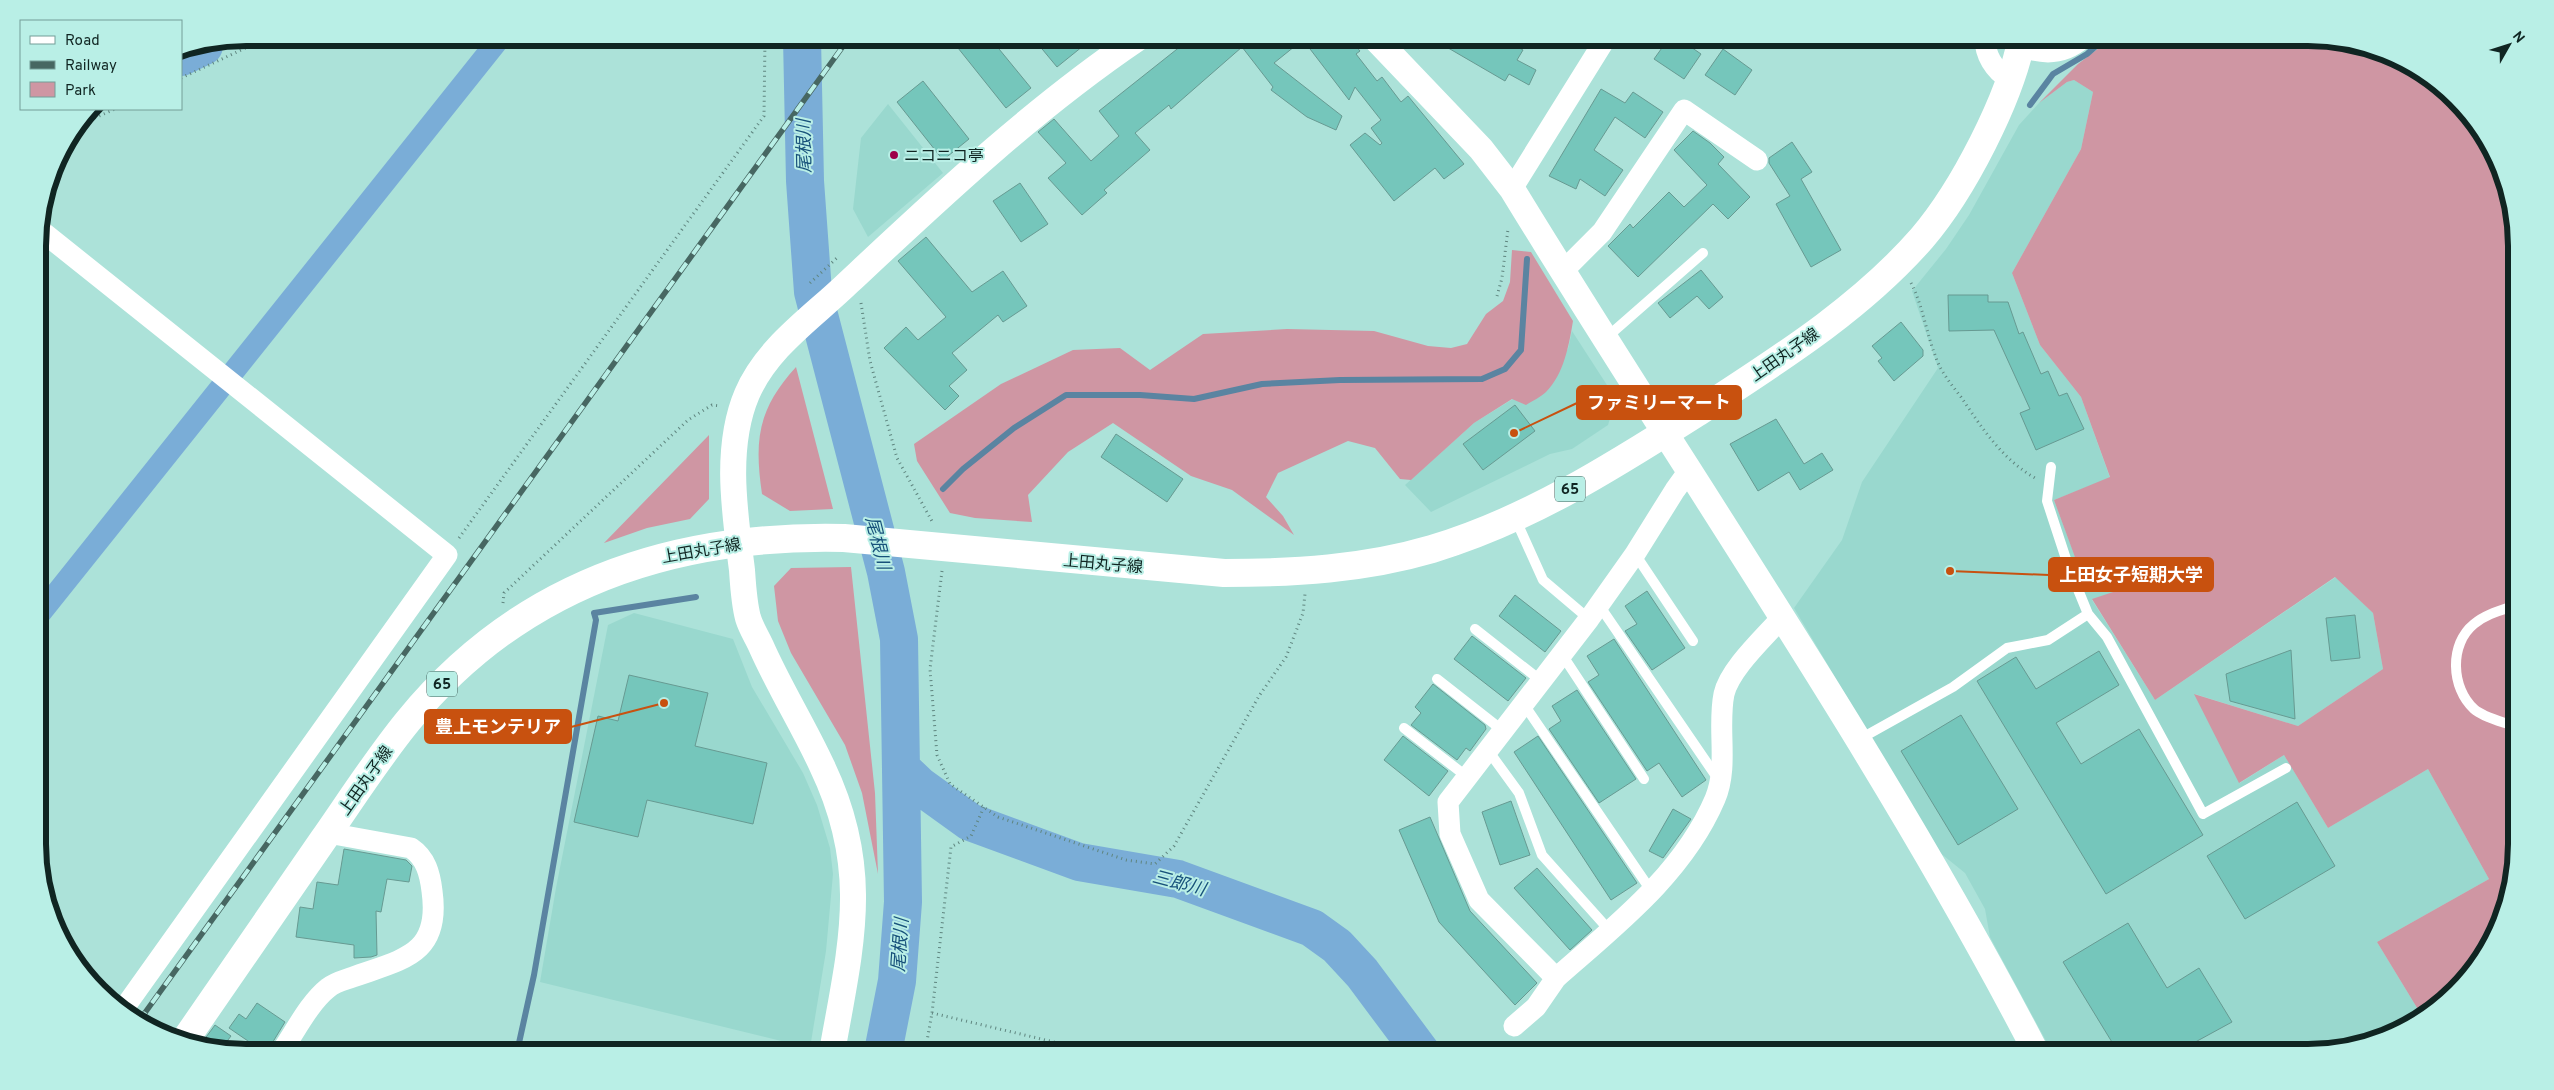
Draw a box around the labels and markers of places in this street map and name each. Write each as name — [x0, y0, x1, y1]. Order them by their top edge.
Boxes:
place label: ニコニコ亭 — [904, 147, 984, 167]
marker: ニコニコ亭 — [888, 149, 900, 161]
callout: ファミリーマート — [1577, 386, 1741, 419]
callout: 上田女子短期大学 — [2049, 558, 2213, 591]
callout: 豊上モンテリア — [425, 710, 571, 743]

